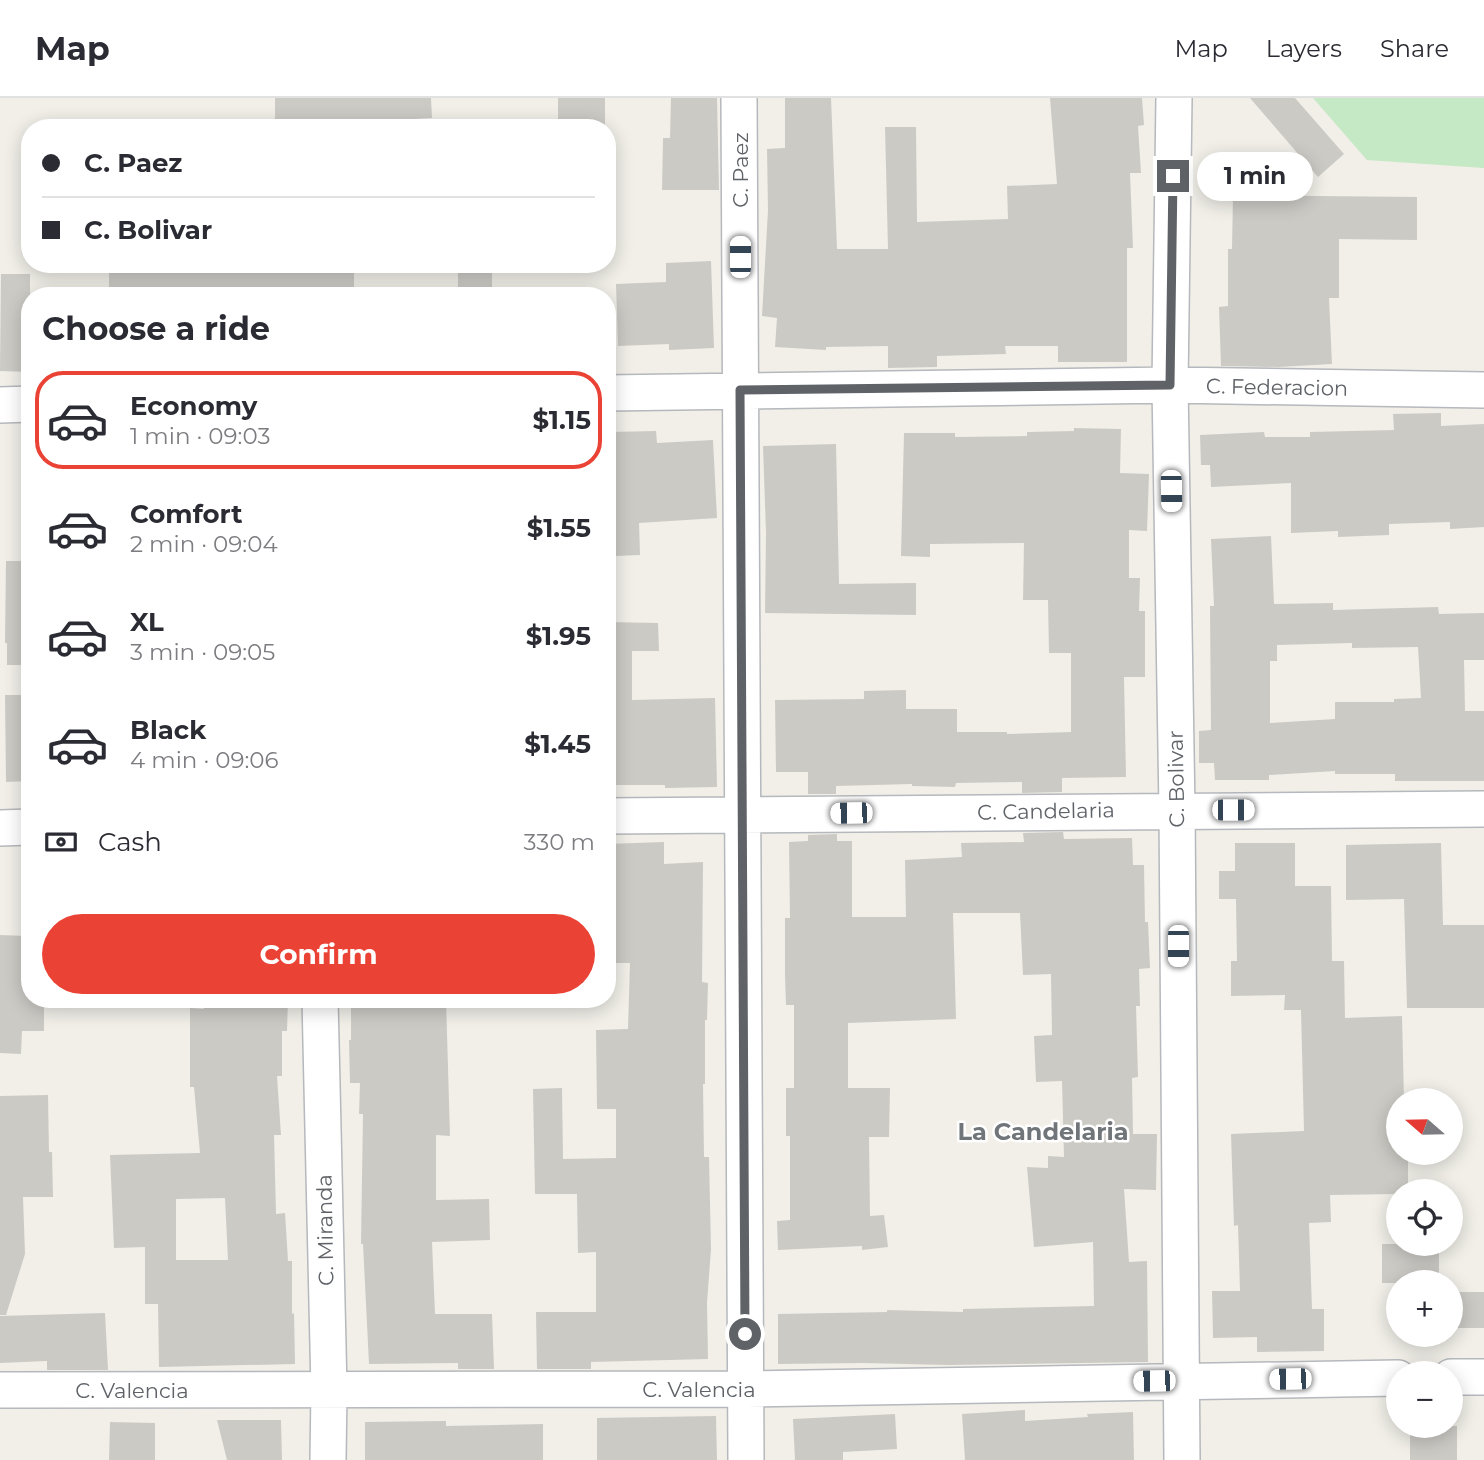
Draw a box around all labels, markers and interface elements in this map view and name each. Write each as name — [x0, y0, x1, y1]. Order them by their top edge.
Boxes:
text: Map — [35, 28, 110, 68]
text: Map — [1174, 34, 1228, 63]
text: Layers — [1266, 34, 1342, 63]
text: Share — [1380, 34, 1449, 63]
street label: C. Paez — [728, 132, 753, 208]
text: C. Paez — [84, 147, 182, 179]
callout: 1 min — [1198, 152, 1313, 200]
route end — [1157, 160, 1189, 192]
text: 1 min — [1224, 162, 1286, 190]
text: C. Bolivar — [84, 214, 212, 246]
car — [730, 236, 751, 278]
text: Choose a ride — [42, 309, 270, 348]
street label: C. Federacion — [1206, 373, 1348, 401]
icon: car — [46, 389, 109, 452]
text: Economy — [130, 390, 257, 422]
text: $1.15 — [532, 404, 591, 436]
text: 1 min · 09:03 — [130, 422, 270, 450]
car — [1161, 470, 1182, 512]
icon: car — [46, 497, 109, 560]
text: Comfort — [130, 498, 242, 530]
text: $1.55 — [527, 512, 591, 544]
text: 2 min · 09:04 — [130, 530, 278, 558]
icon: car — [46, 605, 109, 668]
text: XL — [130, 606, 164, 638]
text: $1.95 — [526, 620, 591, 652]
text: 3 min · 09:05 — [130, 638, 275, 666]
icon: car — [46, 713, 109, 776]
text: Black — [130, 714, 206, 746]
text: $1.45 — [524, 728, 591, 760]
street label: C. Bolivar — [1163, 730, 1189, 828]
text: 4 min · 09:06 — [130, 746, 279, 774]
street label: C. Candelaria — [977, 797, 1115, 825]
car — [1213, 800, 1255, 821]
car — [830, 802, 873, 824]
icon: cash — [42, 823, 80, 861]
text: Cash — [98, 826, 162, 858]
text: 330 m — [524, 828, 595, 856]
button: Confirm — [42, 914, 595, 994]
car — [1168, 925, 1189, 967]
north arrow — [1386, 1088, 1463, 1166]
map controls — [1386, 1088, 1463, 1438]
district label: La Candelaria — [957, 1117, 1129, 1146]
street label: C. Miranda — [312, 1174, 338, 1286]
button: locate — [1386, 1179, 1463, 1256]
button: + — [1386, 1270, 1463, 1347]
route start — [729, 1318, 761, 1350]
button: − — [1386, 1361, 1463, 1438]
car — [1269, 1368, 1312, 1390]
car — [1133, 1370, 1176, 1392]
street label: C. Valencia — [642, 1377, 756, 1402]
street label: C. Valencia — [75, 1378, 189, 1403]

